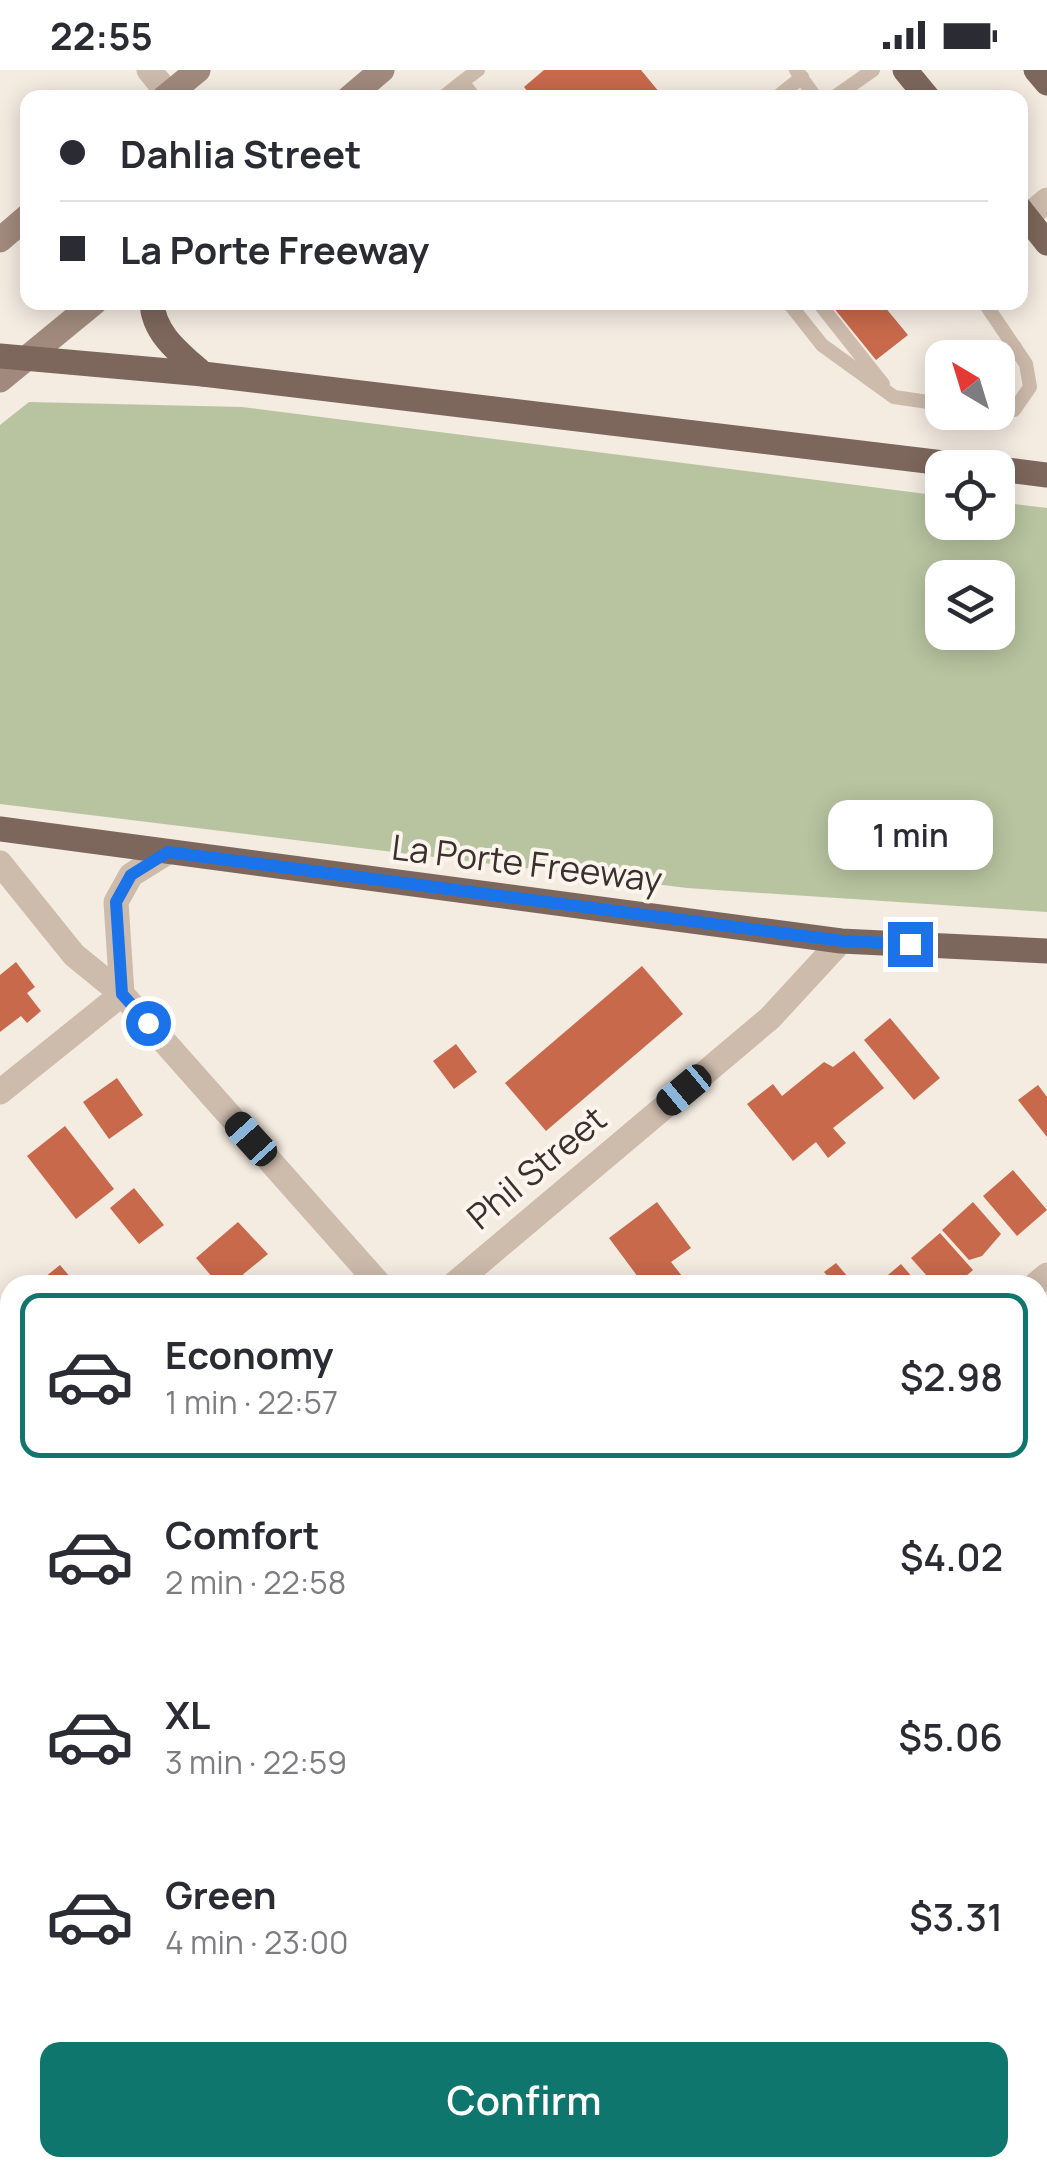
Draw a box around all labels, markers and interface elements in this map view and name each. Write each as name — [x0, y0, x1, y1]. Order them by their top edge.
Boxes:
text: 22:55 — [50, 9, 153, 61]
text: Dahlia Street — [120, 127, 362, 179]
text: La Porte Freeway — [120, 223, 429, 275]
north arrow — [925, 340, 1015, 430]
map controls — [925, 340, 1015, 650]
button: locate — [925, 450, 1015, 540]
button: layers — [925, 560, 1015, 650]
callout: 1 min — [828, 799, 992, 869]
text: 1 min — [872, 813, 949, 857]
street label: La Porte Freeway — [389, 823, 665, 903]
route end — [888, 922, 933, 967]
route start — [126, 1001, 171, 1046]
car — [651, 1059, 717, 1121]
street label: Phil Street — [457, 1095, 616, 1240]
car — [220, 1107, 282, 1171]
text: Economy — [165, 1328, 334, 1380]
icon: car — [45, 1331, 135, 1421]
text: $2.98 — [900, 1350, 1003, 1402]
text: 1 min · 22:57 — [165, 1380, 338, 1424]
text: Comfort — [165, 1508, 319, 1560]
icon: car — [45, 1511, 135, 1601]
text: $4.02 — [900, 1530, 1003, 1582]
text: 2 min · 22:58 — [165, 1560, 346, 1604]
text: XL — [165, 1688, 210, 1740]
icon: car — [45, 1691, 135, 1781]
text: $5.06 — [899, 1710, 1003, 1762]
text: 3 min · 22:59 — [165, 1740, 347, 1784]
text: Green — [165, 1868, 277, 1920]
icon: car — [45, 1871, 135, 1961]
text: $3.31 — [909, 1890, 1003, 1942]
text: 4 min · 23:00 — [165, 1920, 348, 1964]
button: Confirm — [40, 2042, 1008, 2157]

